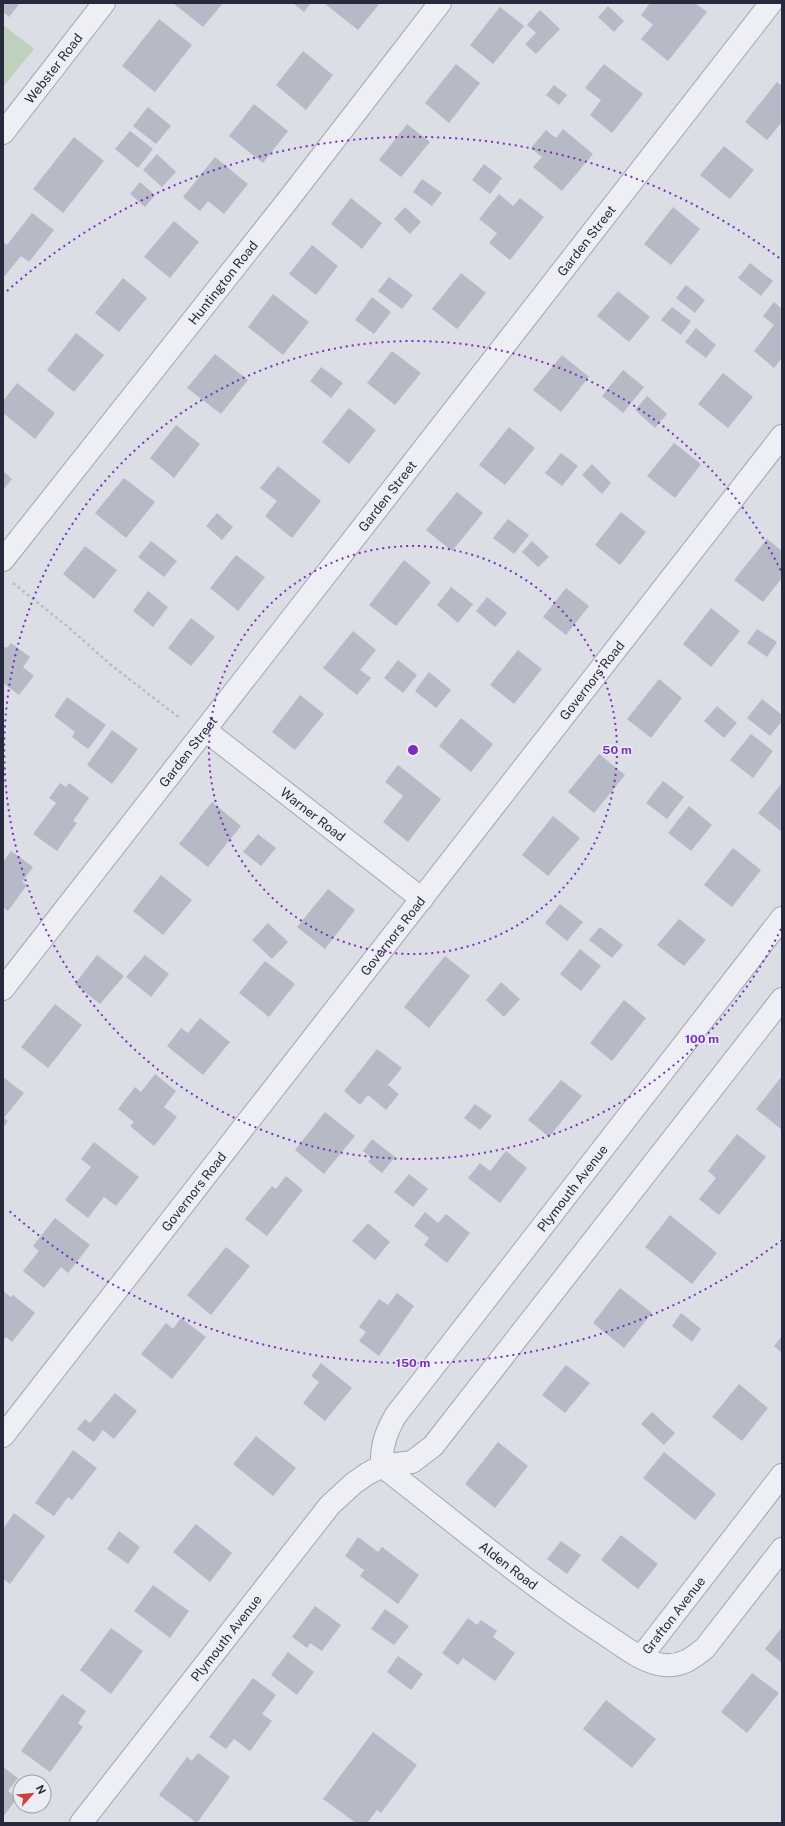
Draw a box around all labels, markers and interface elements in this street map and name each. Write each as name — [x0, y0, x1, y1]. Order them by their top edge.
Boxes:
street label: Webster Road — [22, 31, 86, 107]
street label: Garden Street — [554, 202, 619, 279]
street label: Huntington Road — [185, 238, 261, 328]
street label: Garden Street — [355, 458, 420, 535]
street label: Governors Road — [557, 638, 628, 723]
street label: Garden Street — [156, 713, 221, 790]
centre of rings — [406, 743, 420, 757]
text: 50 m — [602, 743, 632, 757]
street label: Warner Road — [277, 785, 348, 844]
street label: Governors Road — [358, 894, 428, 979]
text: 100 m — [685, 1032, 719, 1046]
street label: Plymouth Avenue — [534, 1142, 611, 1235]
street label: Governors Road — [158, 1149, 229, 1234]
text: 150 m — [396, 1356, 430, 1370]
street label: Alden Road — [476, 1539, 540, 1593]
street label: Grafton Avenue — [639, 1574, 708, 1657]
street label: Plymouth Avenue — [188, 1592, 265, 1684]
north arrow — [12, 1774, 52, 1814]
text: N — [34, 1783, 48, 1796]

